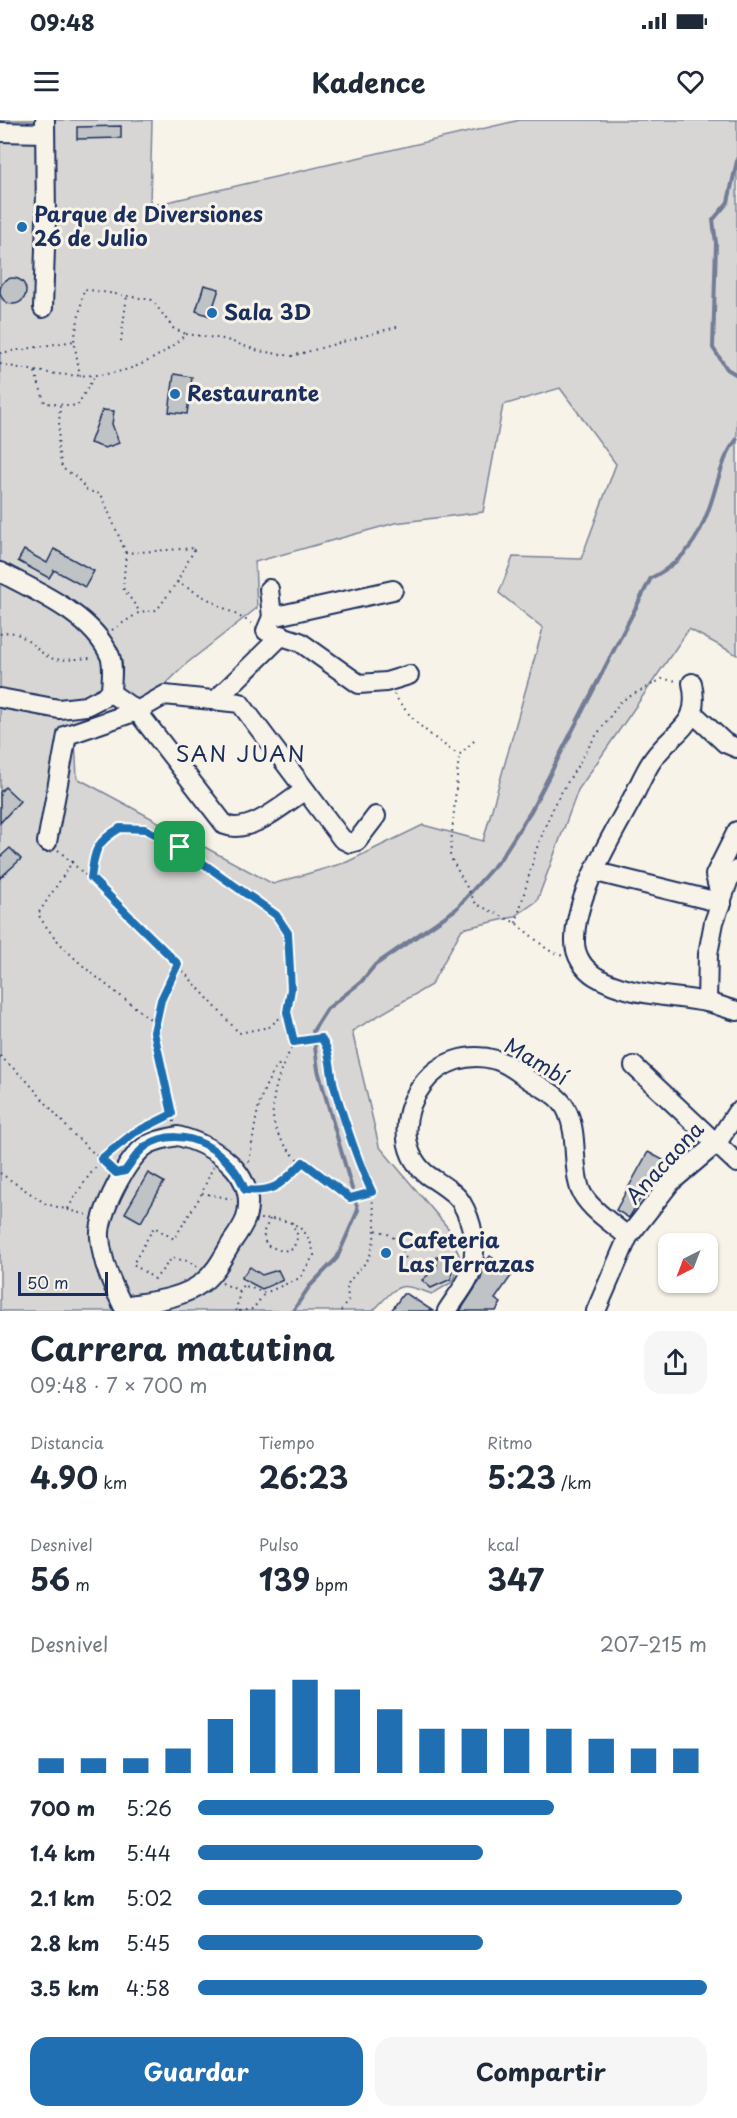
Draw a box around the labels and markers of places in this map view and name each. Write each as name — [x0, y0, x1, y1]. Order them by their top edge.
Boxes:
place label: Parque de Diversiones 26 de Julio — [34, 197, 263, 253]
marker: Parque de Diversiones 26 de Julio — [15, 220, 29, 234]
place label: Sala 3D — [224, 295, 311, 327]
marker: Sala 3D — [205, 306, 219, 320]
place label: Restaurante — [187, 376, 319, 408]
marker: Restaurante — [168, 387, 182, 401]
pin — [154, 821, 205, 872]
place label: Cafeteria Las Terrazas — [398, 1223, 535, 1279]
marker: Cafeteria Las Terrazas — [379, 1246, 393, 1260]

